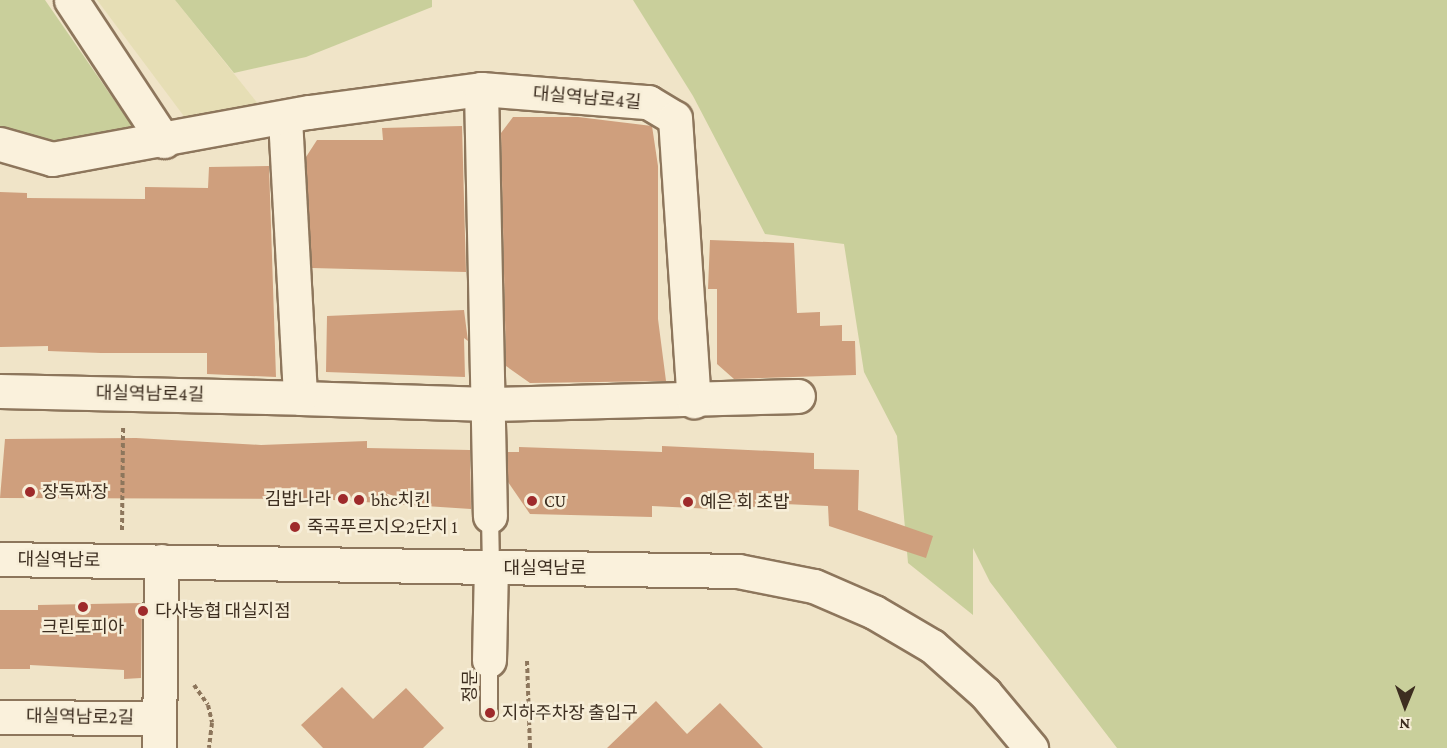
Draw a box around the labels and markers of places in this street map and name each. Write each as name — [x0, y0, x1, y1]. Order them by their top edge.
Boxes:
place label: 장독짜장 — [42, 481, 108, 503]
marker: 장독짜장 — [23, 485, 37, 499]
place label: 김밥나라 — [265, 488, 331, 510]
place label: bhc치킨 — [371, 489, 431, 511]
place label: CU — [544, 490, 566, 512]
place label: 예은 회 초밥 — [700, 491, 790, 513]
marker: 김밥나라 — [336, 492, 350, 506]
marker: bhc치킨 — [352, 493, 366, 507]
marker: CU — [525, 494, 539, 508]
marker: 예은 회 초밥 — [681, 495, 695, 509]
place label: 죽곡푸르지오2단지 1 — [307, 516, 457, 538]
marker: 죽곡푸르지오2단지 1 — [288, 520, 302, 534]
marker: 크린토피아 — [76, 600, 90, 614]
place label: 다사농협 대실지점 — [155, 600, 291, 622]
marker: 다사농협 대실지점 — [136, 604, 150, 618]
place label: 크린토피아 — [42, 616, 124, 638]
place label: 지하주차장 출입구 — [502, 702, 638, 724]
marker: 지하주차장 출입구 — [483, 706, 497, 720]

